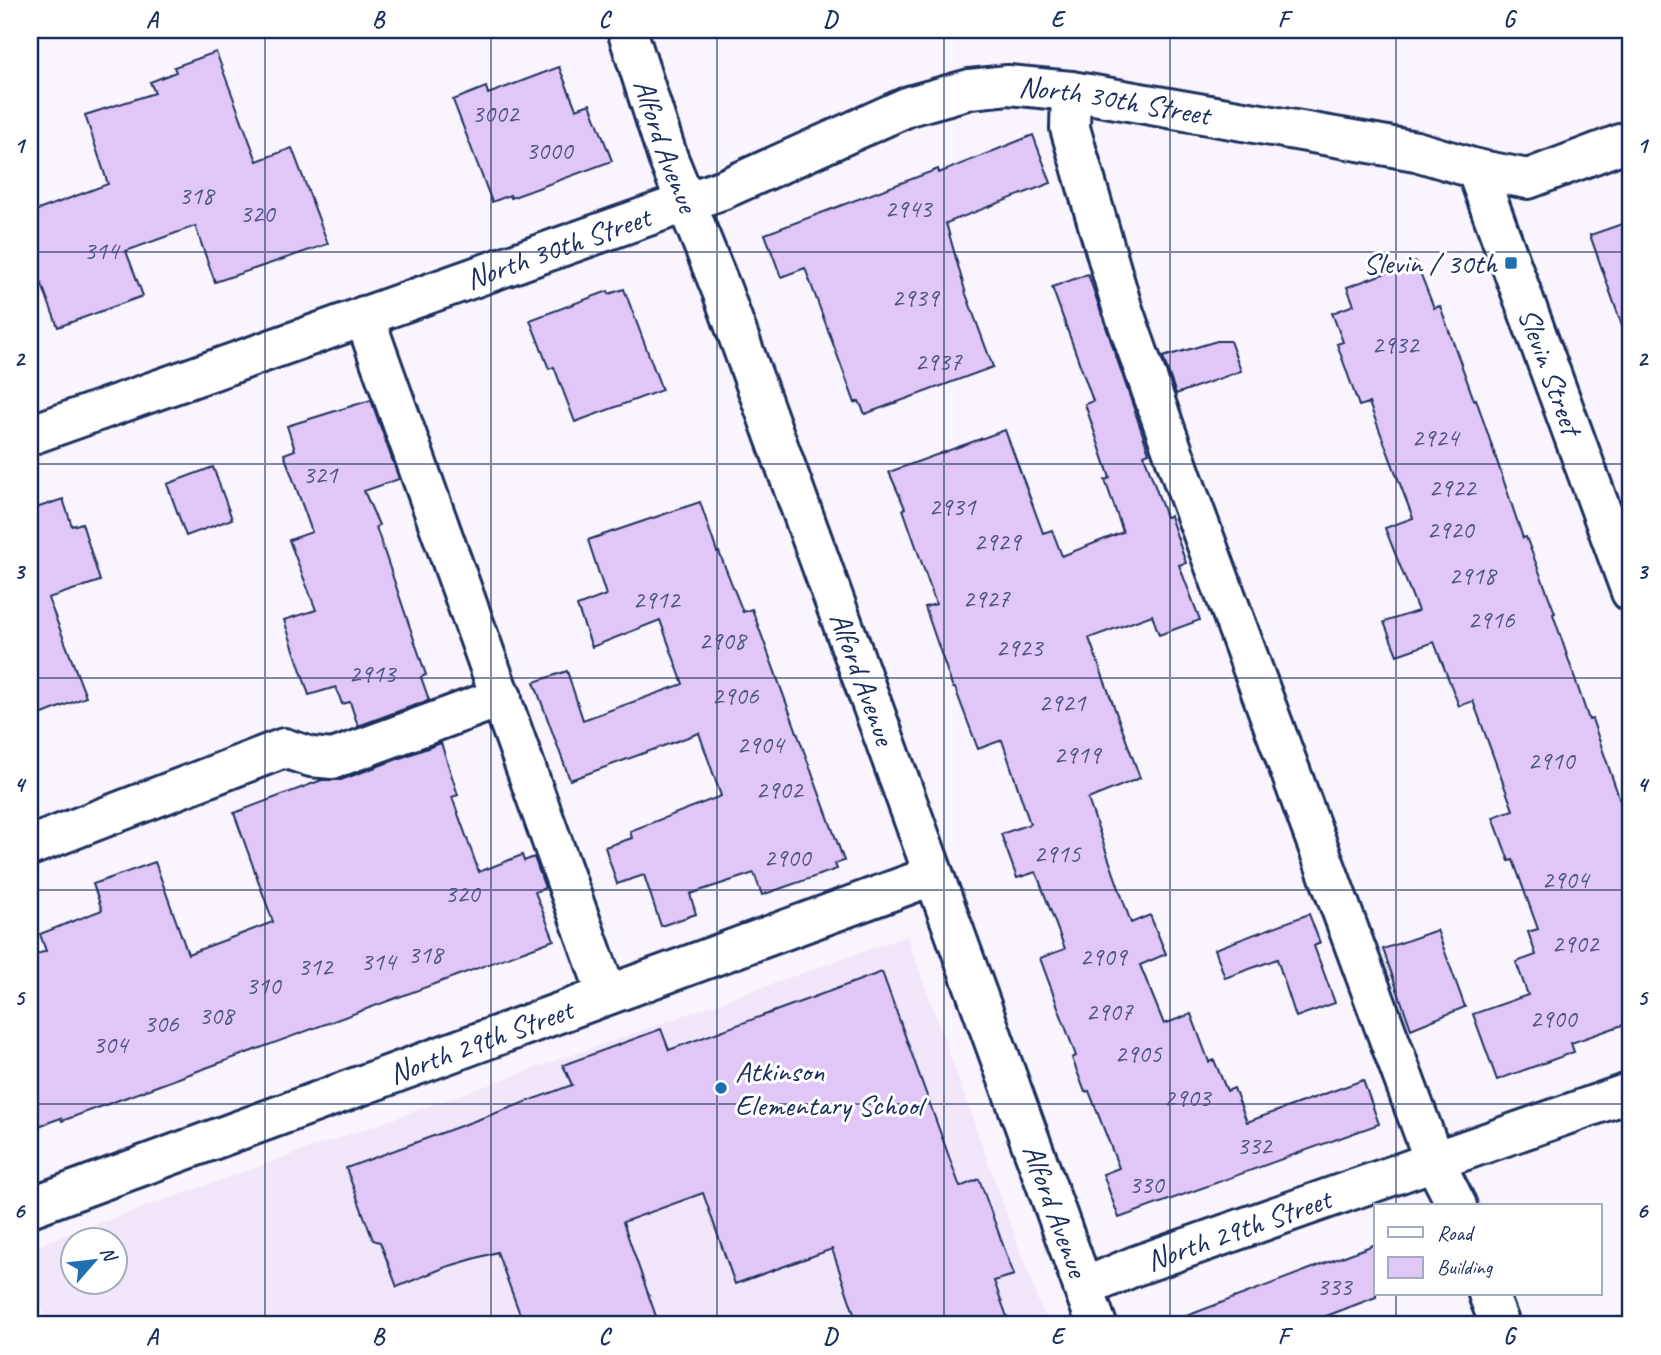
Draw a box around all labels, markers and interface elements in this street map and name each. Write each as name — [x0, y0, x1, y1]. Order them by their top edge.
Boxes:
text: A — [146, 5, 160, 34]
text: B — [372, 5, 386, 34]
text: C — [599, 5, 613, 34]
text: D — [823, 5, 839, 34]
text: E — [1051, 5, 1067, 34]
text: F — [1278, 5, 1294, 34]
text: G — [1503, 5, 1518, 34]
street label: North 30th Street — [1017, 67, 1216, 134]
street label: Alford Avenue — [625, 74, 708, 220]
house number: 3002 — [472, 97, 521, 130]
text: 1 — [14, 131, 27, 160]
text: 1 — [1637, 131, 1650, 160]
house number: 3000 — [526, 134, 575, 167]
house number: 318 — [178, 179, 216, 212]
house number: 2943 — [885, 192, 934, 225]
house number: 320 — [239, 197, 277, 230]
street label: North 30th Street — [461, 197, 658, 298]
house number: 314 — [83, 234, 121, 267]
place label: Slevin / 30th — [1363, 244, 1498, 282]
marker: Slevin / 30th — [1503, 255, 1519, 271]
house number: 2939 — [892, 281, 941, 314]
street label: Slevin Street — [1510, 303, 1592, 443]
house number: 2932 — [1372, 328, 1421, 361]
text: 2 — [14, 344, 27, 373]
text: 2 — [1637, 344, 1650, 373]
house number: 2937 — [915, 345, 963, 378]
house number: 2924 — [1412, 421, 1461, 454]
house number: 321 — [302, 458, 339, 491]
house number: 2922 — [1429, 471, 1478, 504]
house number: 2931 — [929, 490, 977, 523]
house number: 2920 — [1427, 513, 1476, 546]
house number: 2929 — [974, 525, 1023, 558]
text: 3 — [14, 557, 27, 586]
text: 3 — [1637, 557, 1650, 586]
house number: 2918 — [1449, 559, 1498, 592]
house number: 2927 — [963, 582, 1011, 615]
house number: 2912 — [633, 583, 682, 616]
house number: 2916 — [1468, 603, 1516, 636]
street label: Alford Avenue — [821, 607, 905, 752]
house number: 2908 — [699, 624, 748, 657]
house number: 2923 — [996, 631, 1045, 664]
house number: 2913 — [349, 657, 398, 690]
house number: 2906 — [712, 679, 760, 712]
house number: 2921 — [1039, 686, 1087, 719]
house number: 2904 — [737, 728, 786, 761]
house number: 2919 — [1054, 738, 1103, 771]
house number: 2910 — [1528, 744, 1577, 777]
text: 4 — [14, 770, 27, 799]
text: 4 — [1637, 770, 1650, 799]
house number: 2902 — [756, 773, 805, 806]
house number: 2915 — [1034, 837, 1082, 870]
house number: 2900 — [764, 841, 813, 874]
house number: 2904 — [1542, 863, 1591, 896]
house number: 320 — [444, 877, 482, 910]
house number: 2902 — [1552, 927, 1601, 960]
house number: 318 — [407, 938, 445, 971]
house number: 2909 — [1080, 940, 1129, 973]
house number: 314 — [360, 945, 398, 978]
house number: 312 — [297, 950, 335, 983]
house number: 310 — [245, 969, 283, 1002]
text: 5 — [14, 983, 26, 1012]
text: 5 — [1637, 983, 1649, 1012]
street label: North 29th Street — [384, 990, 581, 1093]
house number: 2907 — [1086, 995, 1134, 1028]
house number: 308 — [198, 999, 236, 1032]
house number: 2900 — [1530, 1002, 1579, 1035]
house number: 306 — [143, 1007, 180, 1040]
house number: 304 — [92, 1028, 130, 1061]
house number: 2905 — [1115, 1037, 1163, 1070]
place label: Atkinson Elementary School — [735, 1052, 927, 1124]
marker: Atkinson Elementary School — [713, 1080, 729, 1096]
house number: 2903 — [1164, 1081, 1213, 1114]
house number: 332 — [1236, 1129, 1274, 1162]
street label: Alford Avenue — [1014, 1139, 1098, 1284]
house number: 330 — [1128, 1168, 1166, 1201]
street label: North 29th Street — [1141, 1179, 1339, 1280]
text: 6 — [14, 1196, 27, 1225]
text: 6 — [1637, 1196, 1650, 1225]
legend — [1374, 1204, 1602, 1296]
text: Road — [1437, 1220, 1476, 1246]
north arrow — [60, 1226, 130, 1296]
text: N — [95, 1243, 123, 1267]
text: Building — [1437, 1254, 1494, 1280]
house number: 333 — [1316, 1270, 1354, 1303]
text: A — [146, 1322, 160, 1351]
text: B — [372, 1322, 386, 1351]
text: C — [599, 1322, 613, 1351]
text: D — [823, 1322, 839, 1351]
text: E — [1051, 1322, 1067, 1351]
text: F — [1278, 1322, 1294, 1351]
text: G — [1503, 1322, 1518, 1351]

